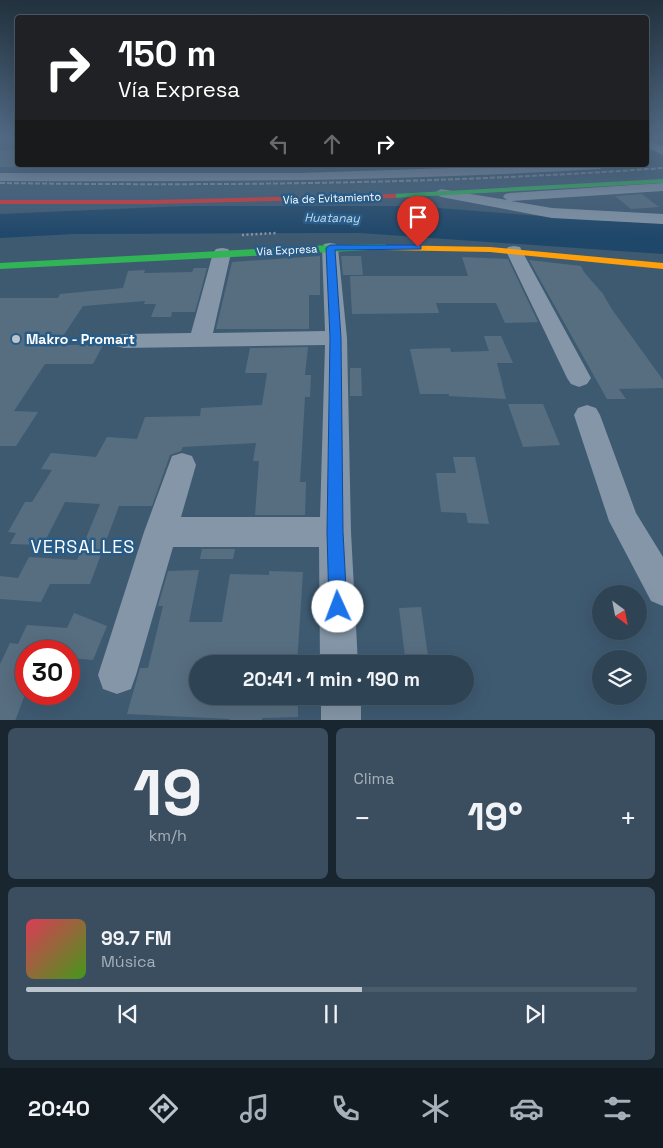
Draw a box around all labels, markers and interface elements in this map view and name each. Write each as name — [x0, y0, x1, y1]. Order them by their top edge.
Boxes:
text: 150 m — [118, 32, 216, 76]
icon: right — [35, 35, 100, 100]
text: Vía Expresa — [118, 75, 240, 103]
icon: left — [265, 130, 293, 158]
icon: ahead — [318, 130, 346, 158]
icon: right — [371, 130, 399, 158]
street label: Vía de Evitamiento — [283, 189, 381, 207]
pin — [397, 196, 439, 247]
icon: arrive — [404, 203, 432, 231]
water label: Huatanay — [304, 210, 361, 226]
street label: Vía Expresa — [256, 241, 318, 259]
place label: Makro - Promart — [26, 330, 135, 348]
marker: Makro - Promart — [10, 333, 22, 345]
district label: VERSALLES — [31, 535, 135, 558]
position arrow — [311, 580, 363, 632]
north arrow — [592, 585, 648, 640]
map controls — [592, 585, 647, 705]
speed limit sign: 30 — [15, 640, 80, 705]
button: layers — [592, 650, 647, 705]
text: 20:41 · 1 min · 190 m — [243, 667, 420, 692]
text: 19 — [133, 751, 203, 834]
text: Clima — [354, 768, 395, 789]
text: 19° — [467, 793, 523, 841]
text: − — [354, 800, 371, 836]
text: + — [620, 800, 637, 836]
text: km/h — [149, 825, 187, 846]
text: 99.7 FM — [101, 926, 172, 951]
text: Música — [101, 951, 156, 972]
icon: previous — [114, 1000, 142, 1028]
icon: pause — [317, 1000, 345, 1028]
icon: next — [521, 1000, 549, 1028]
icon: directions — [146, 1091, 181, 1126]
icon: music — [237, 1091, 272, 1126]
icon: phone — [328, 1091, 363, 1126]
icon: climate — [418, 1091, 453, 1126]
icon: car — [509, 1091, 544, 1126]
icon: filters — [600, 1091, 635, 1126]
text: 20:40 — [28, 1094, 90, 1122]

